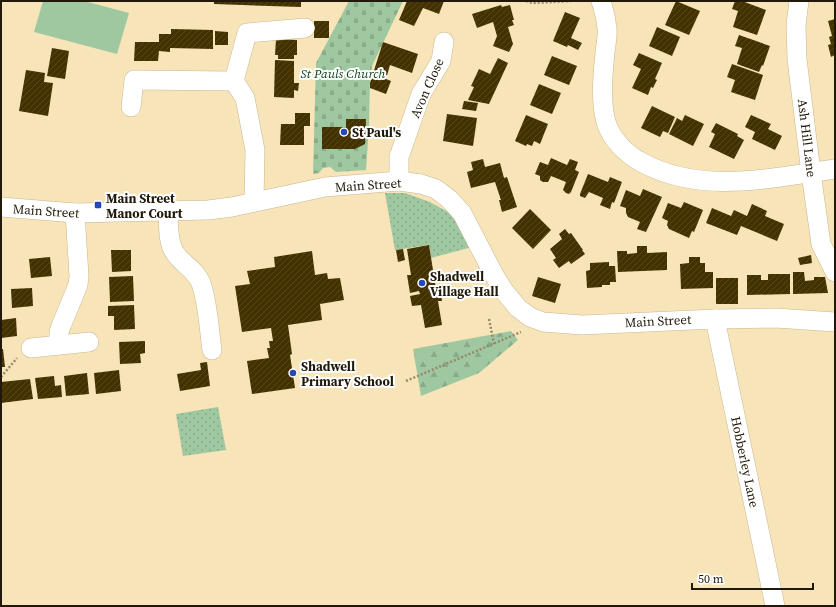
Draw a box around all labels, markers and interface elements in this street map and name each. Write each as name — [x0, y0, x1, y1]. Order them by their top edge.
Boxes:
street label: Avon Close — [406, 55, 448, 121]
park label: St Pauls Church — [301, 65, 385, 82]
street label: Ash Hill Lane — [794, 98, 820, 178]
place label: St Paul's — [352, 124, 401, 141]
marker: St Paul's — [339, 127, 349, 137]
street label: Main Street — [334, 174, 403, 196]
place label: Main Street Manor Court — [106, 190, 183, 222]
street label: Main Street — [12, 200, 81, 222]
marker: Main Street Manor Court — [93, 200, 103, 210]
place label: Shadwell Village Hall — [430, 268, 499, 300]
marker: Shadwell Village Hall — [417, 278, 427, 288]
street label: Main Street — [624, 311, 692, 331]
place label: Shadwell Primary School — [301, 358, 394, 390]
marker: Shadwell Primary School — [288, 368, 298, 378]
street label: Hobberley Lane — [727, 415, 763, 509]
scale bar — [692, 565, 813, 591]
text: 50 m — [698, 571, 724, 587]

